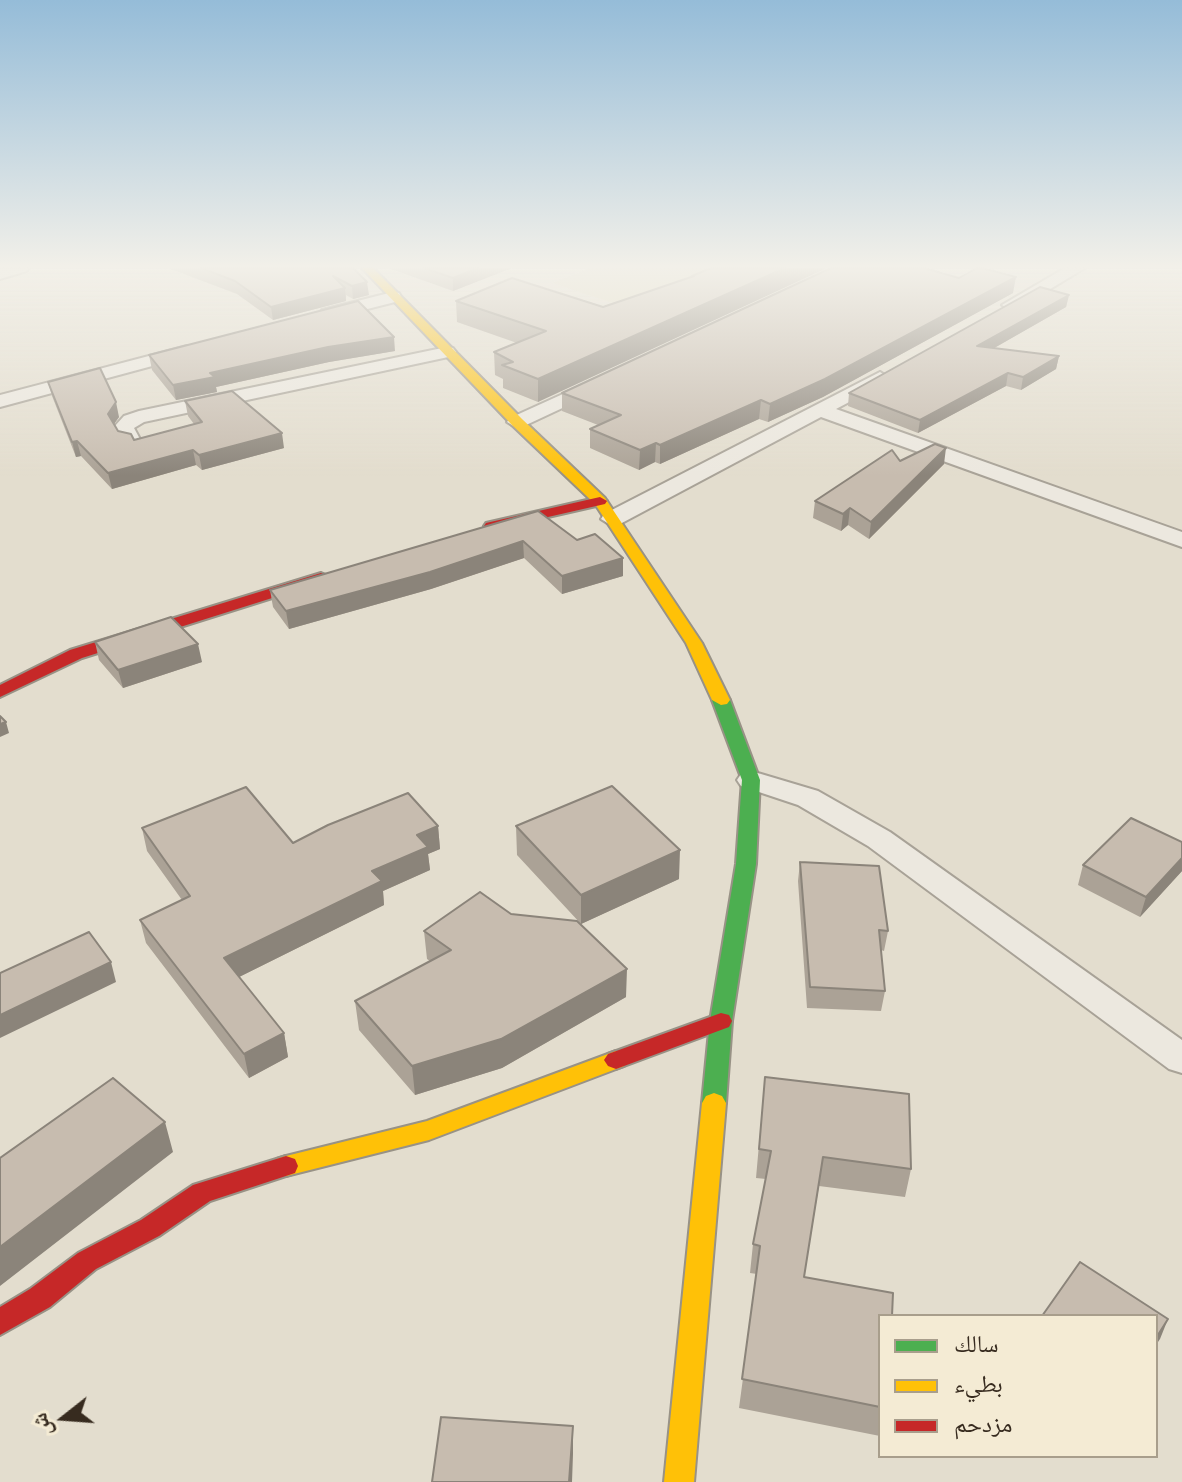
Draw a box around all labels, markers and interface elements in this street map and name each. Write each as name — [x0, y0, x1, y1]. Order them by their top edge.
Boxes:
legend — [878, 1314, 1158, 1458]
text: سالك — [954, 1327, 999, 1359]
text: بطيء — [954, 1367, 1003, 1399]
north arrow — [24, 1378, 104, 1458]
text: مزدحم — [954, 1407, 1013, 1439]
text: ش — [23, 1410, 58, 1441]

